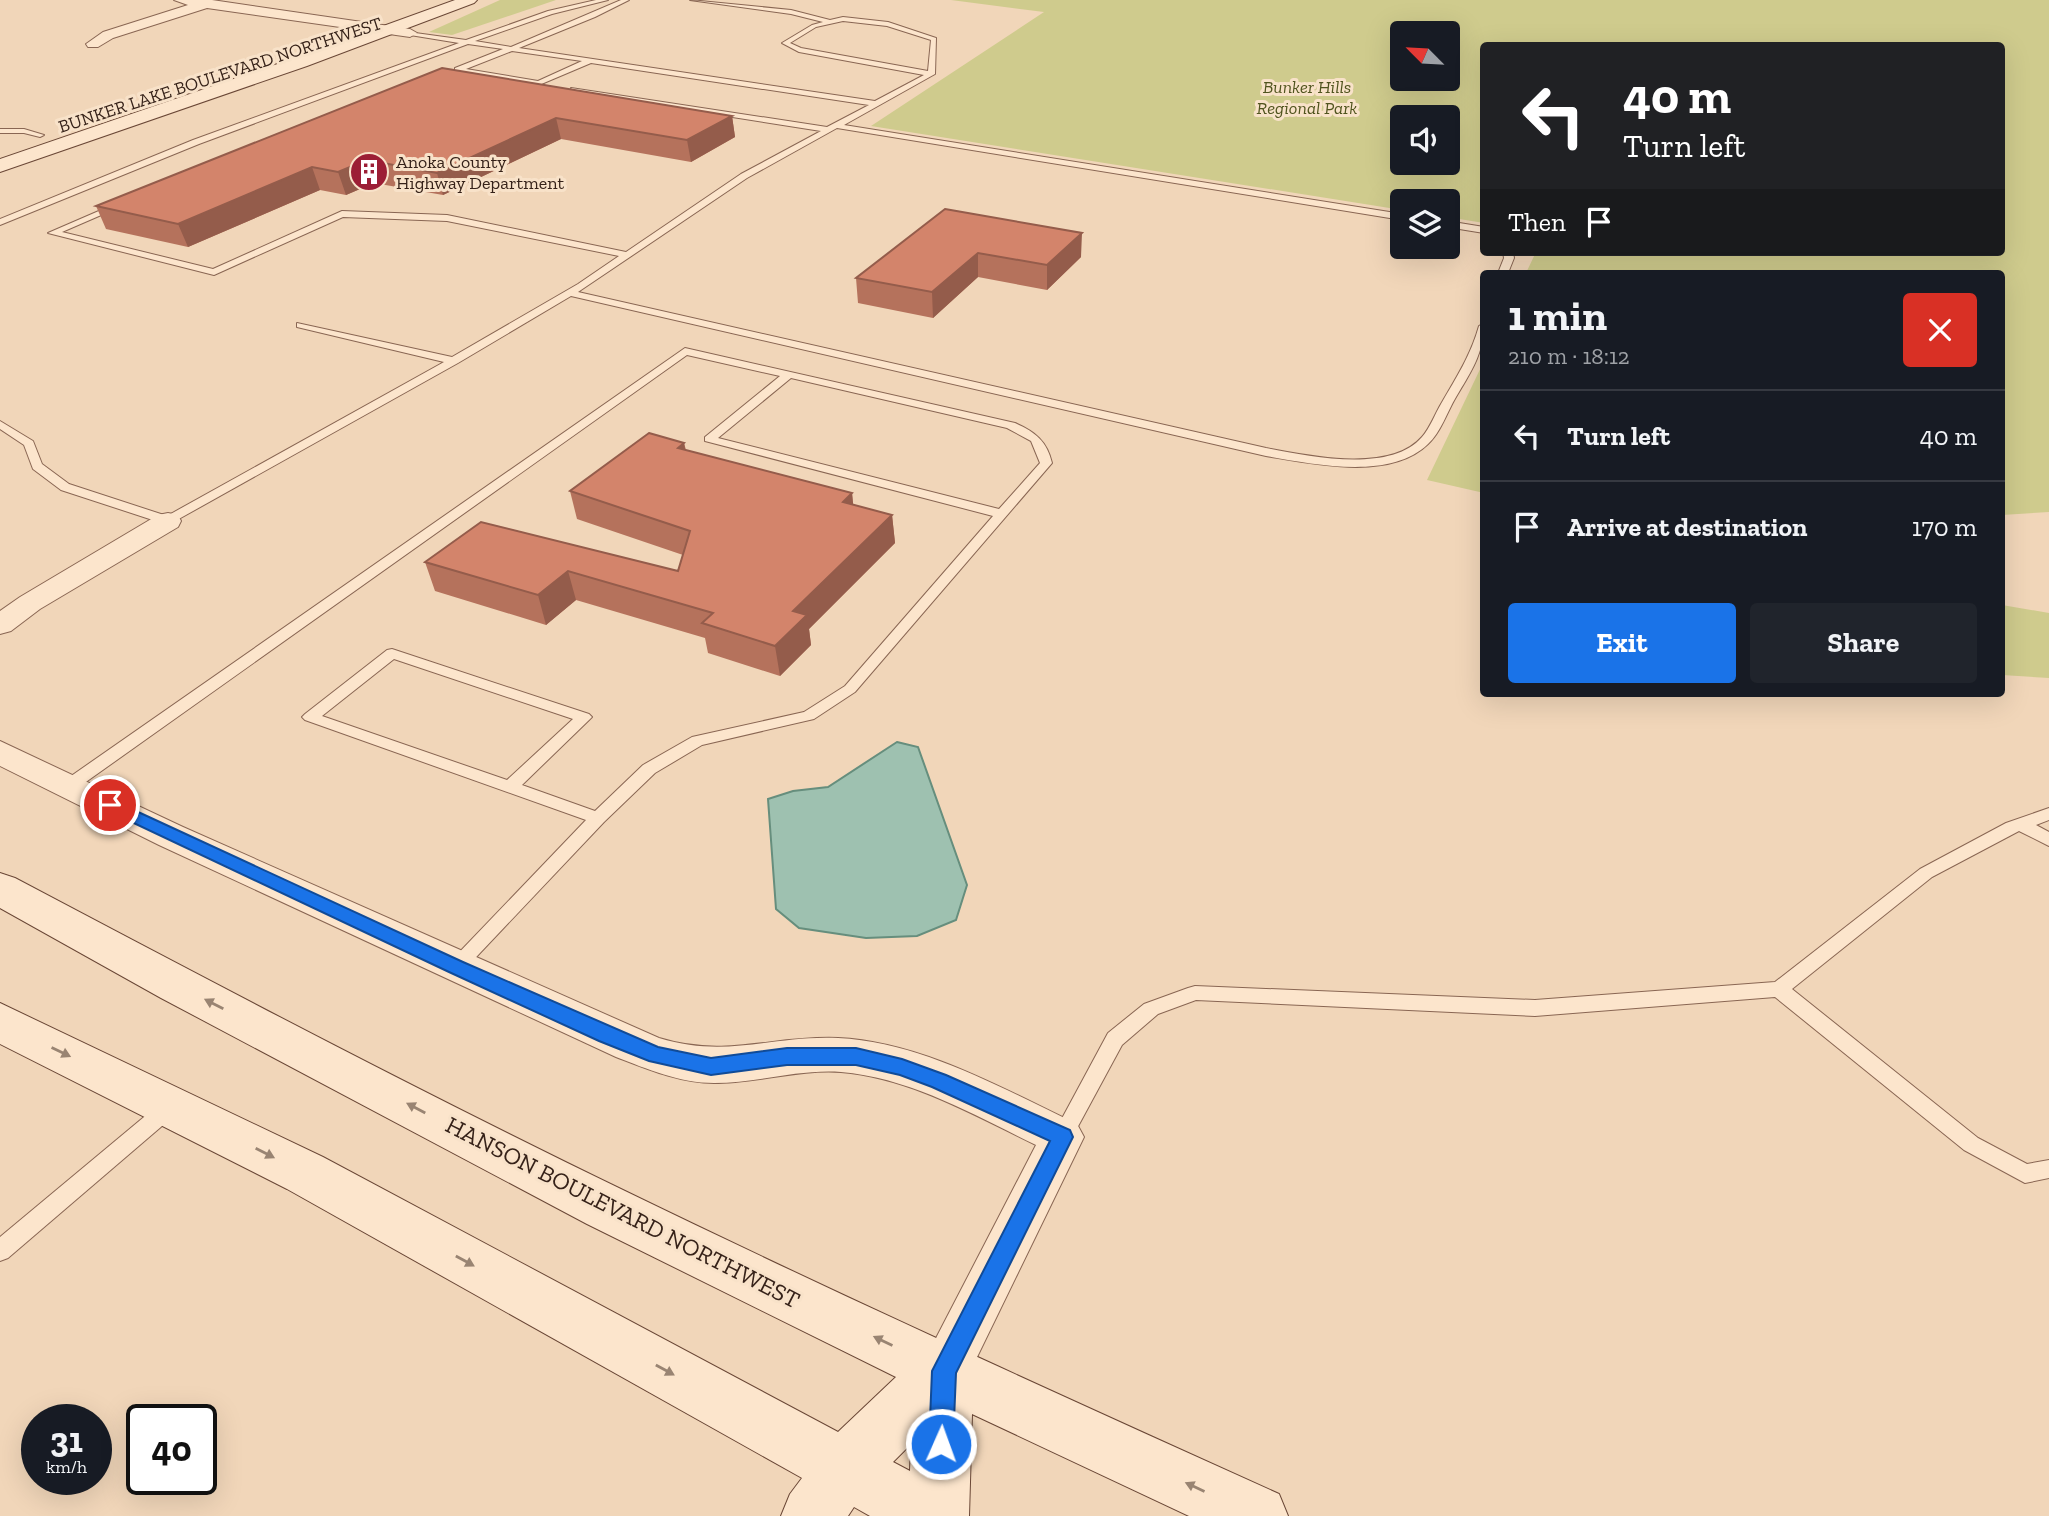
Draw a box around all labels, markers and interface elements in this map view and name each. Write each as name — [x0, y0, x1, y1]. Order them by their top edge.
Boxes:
street label: BUNKER LAKE BOULEVARD NORTHWEST — [55, 12, 385, 138]
north arrow — [1390, 21, 1460, 91]
map controls — [1390, 21, 1460, 259]
text: 40 m — [1623, 67, 1731, 126]
icon: left — [1508, 70, 1599, 161]
park label: Bunker Hills Regional Park — [1257, 76, 1357, 119]
button: sound — [1390, 105, 1460, 175]
text: Turn left — [1623, 127, 1745, 165]
building icon: Anoka County Highway Department — [348, 151, 390, 193]
place label: Anoka County Highway Department — [396, 151, 564, 194]
button: layers — [1390, 189, 1460, 259]
icon: arrive — [1580, 203, 1618, 241]
text: Then — [1508, 206, 1566, 238]
text: 1 min — [1508, 290, 1607, 341]
button: close — [1903, 293, 1977, 367]
text: 210 m · 18:12 — [1508, 342, 1630, 370]
icon: left — [1508, 417, 1546, 455]
text: Turn left — [1567, 420, 1670, 452]
text: 40 m — [1920, 420, 1977, 452]
icon: arrive — [1508, 508, 1546, 546]
text: Arrive at destination — [1567, 511, 1807, 543]
text: 170 m — [1912, 511, 1977, 543]
button: Exit — [1508, 603, 1736, 683]
button: Share — [1750, 603, 1977, 683]
pin — [80, 775, 140, 835]
icon: arrive — [91, 786, 129, 824]
one-way arrow — [204, 998, 224, 1009]
one-way arrow — [51, 1046, 71, 1057]
one-way arrow — [406, 1103, 426, 1114]
street label: HANSON BOULEVARD NORTHWEST — [441, 1110, 805, 1314]
one-way arrow — [255, 1148, 275, 1159]
one-way arrow — [455, 1255, 475, 1267]
one-way arrow — [873, 1335, 893, 1347]
one-way arrow — [655, 1364, 675, 1376]
speed limit sign: 40 — [126, 1404, 217, 1495]
position arrow — [904, 1407, 978, 1481]
text: 31 — [50, 1419, 83, 1461]
text: km/h — [46, 1456, 87, 1478]
one-way arrow — [1185, 1481, 1205, 1493]

